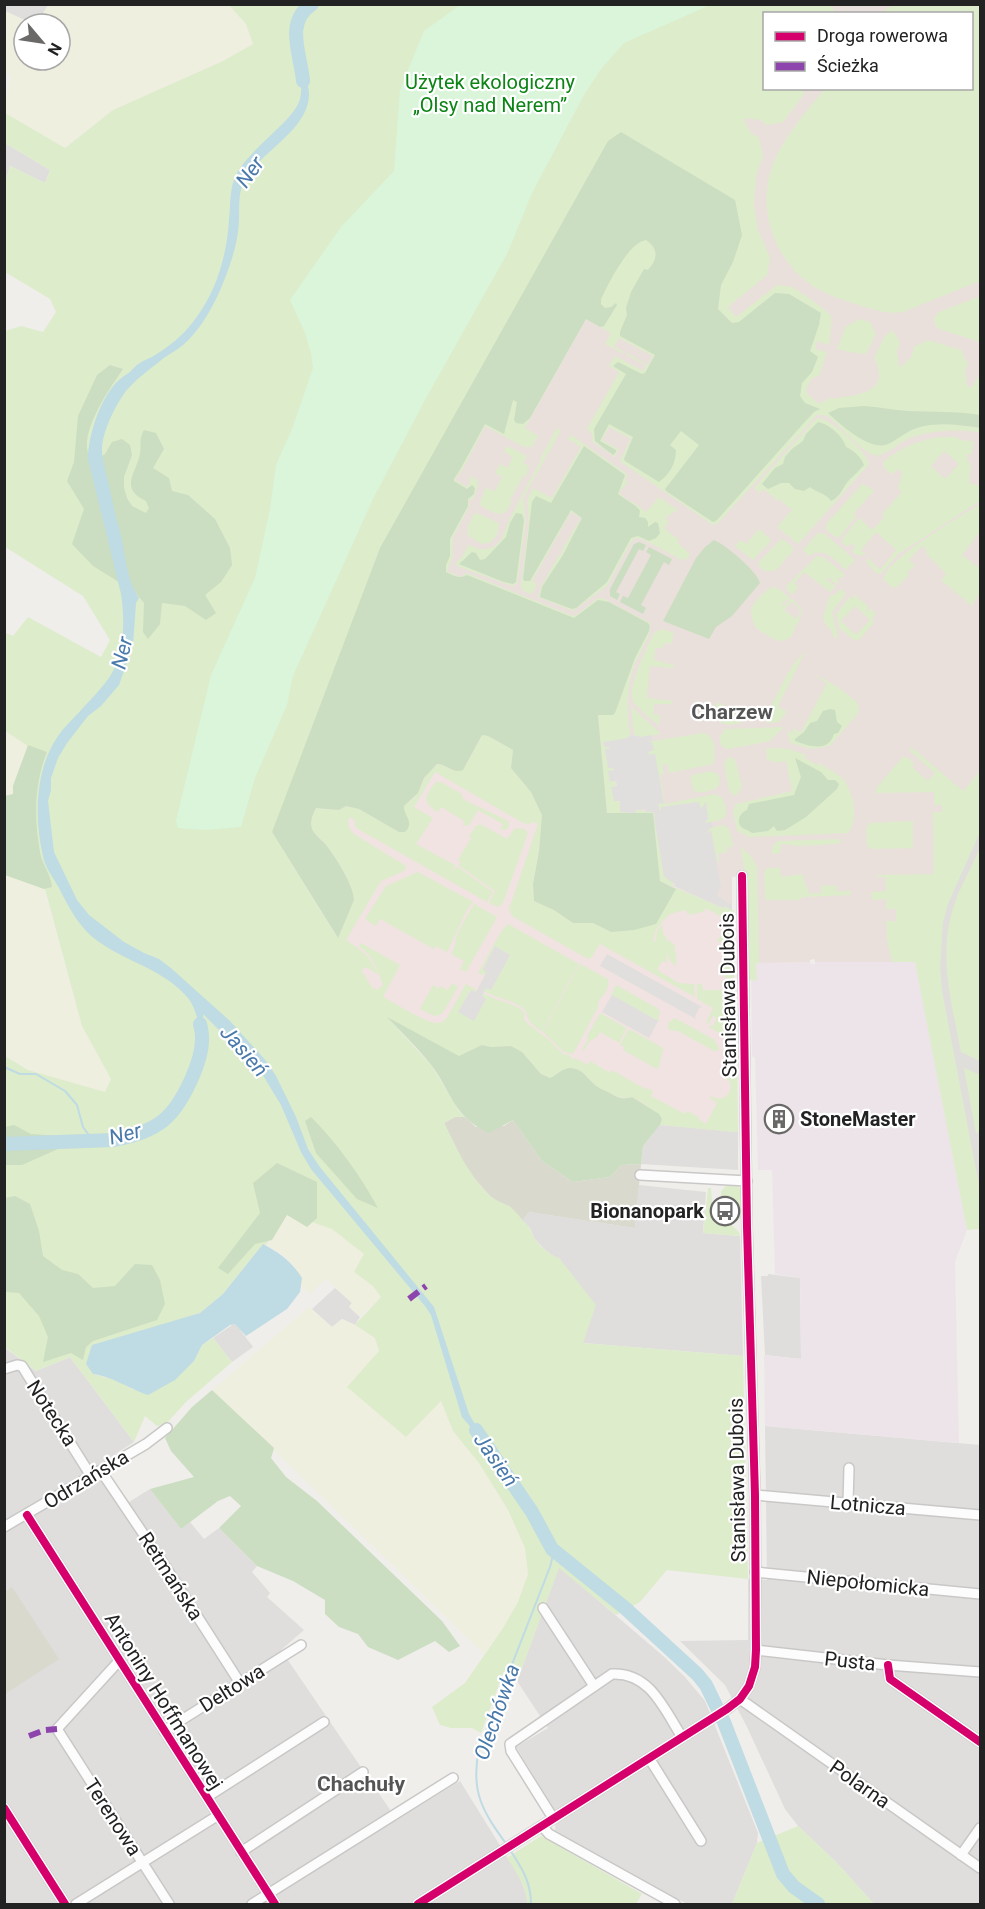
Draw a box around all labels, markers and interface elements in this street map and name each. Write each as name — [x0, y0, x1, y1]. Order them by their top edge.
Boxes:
north arrow — [12, 12, 72, 72]
legend — [763, 12, 973, 90]
text: Droga rowerowa — [817, 25, 948, 46]
text: N — [44, 39, 66, 59]
text: Ścieżka — [817, 55, 879, 76]
park label: Użytek ekologiczny „Olsy nad Nerem” — [405, 70, 576, 117]
water label: Ner — [231, 151, 270, 192]
water label: Ner — [106, 633, 138, 672]
district label: Charzew — [691, 700, 773, 724]
street label: Stanisława Dubois — [715, 912, 741, 1078]
water label: Jasień — [215, 1021, 273, 1081]
building icon: StoneMaster — [763, 1103, 795, 1135]
place label: StoneMaster — [800, 1107, 916, 1131]
water label: Ner — [106, 1118, 145, 1150]
bus stop icon: Bionanopark — [709, 1195, 741, 1227]
place label: Bionanopark — [590, 1199, 704, 1223]
street label: Notecka — [22, 1375, 82, 1451]
street label: Stanisława Dubois — [724, 1397, 750, 1563]
water label: Jasień — [469, 1429, 523, 1491]
street label: Odrzańska — [39, 1444, 133, 1514]
street label: Lotnicza — [829, 1490, 907, 1520]
street label: Retmańska — [134, 1527, 208, 1625]
street label: Niepołomicka — [806, 1565, 930, 1601]
street label: Antoniny Hoffmanowej — [100, 1608, 228, 1794]
street label: Pusta — [823, 1646, 877, 1676]
street label: Deltowa — [195, 1659, 269, 1717]
water label: Olechówka — [469, 1661, 525, 1763]
street label: Polarna — [825, 1755, 895, 1813]
district label: Chachuły — [317, 1772, 406, 1796]
street label: Terenowa — [79, 1774, 147, 1860]

